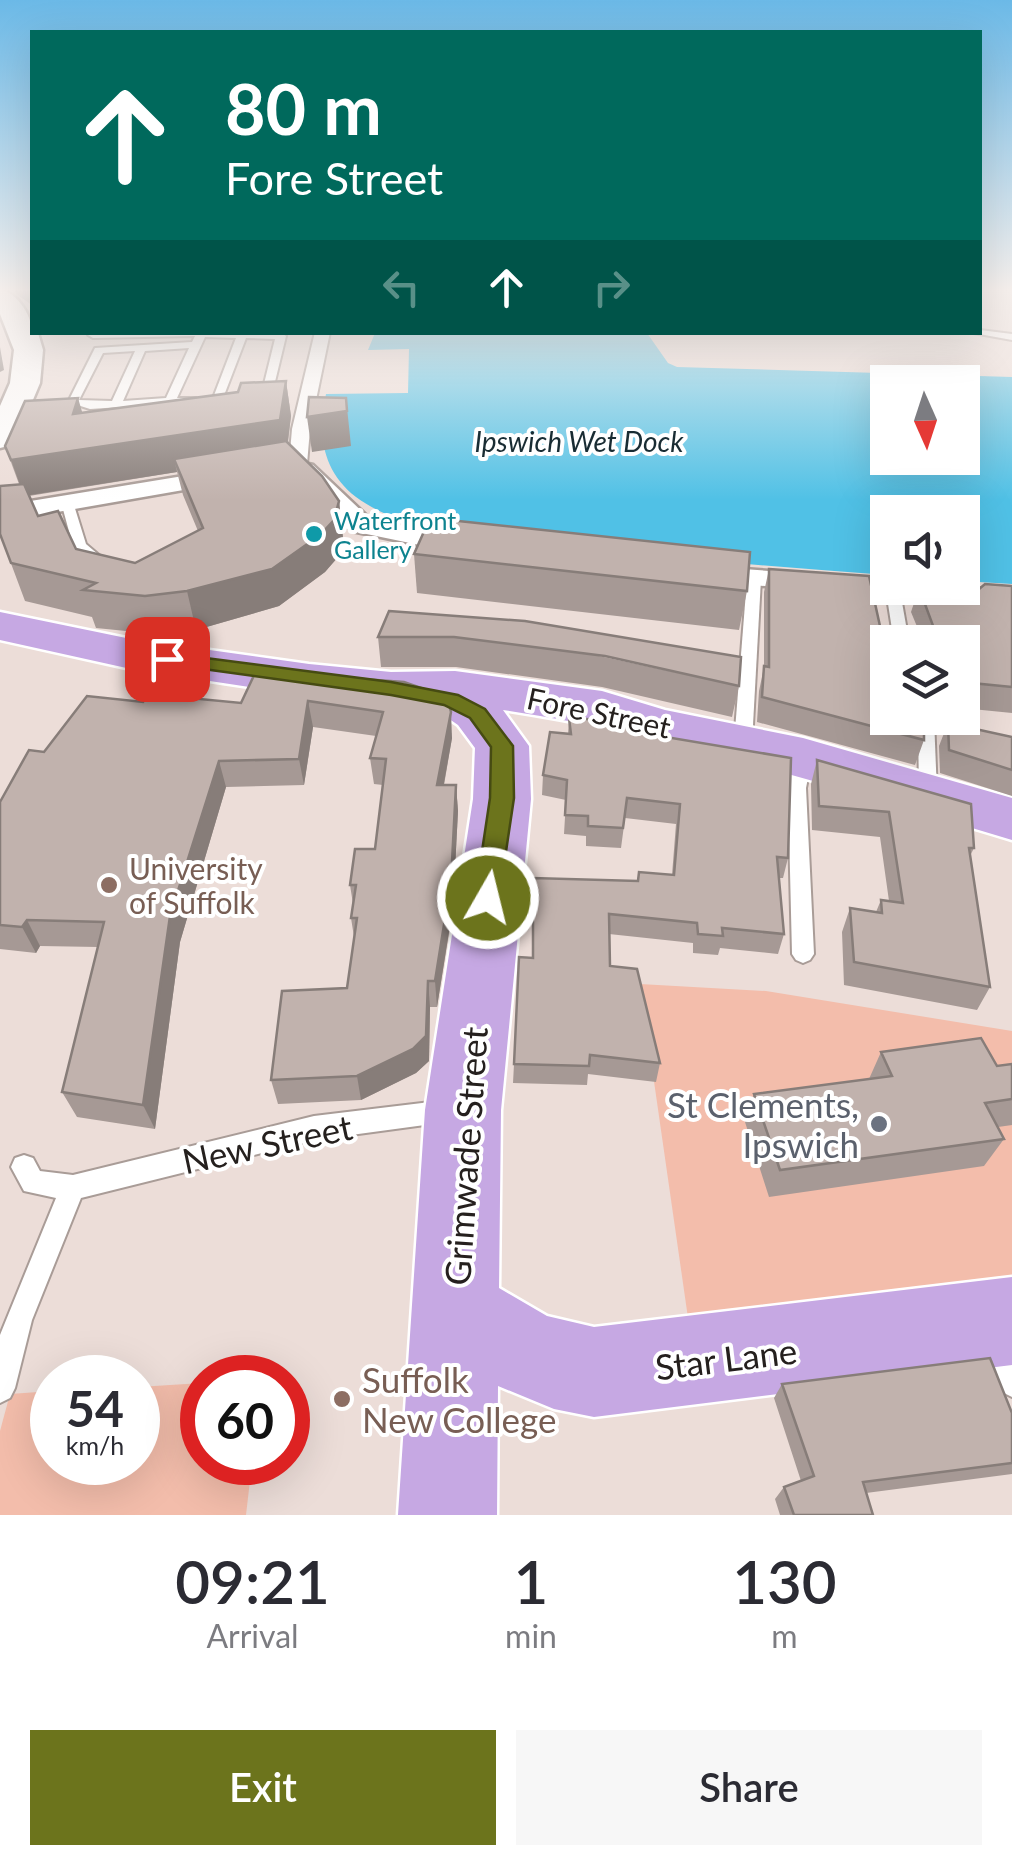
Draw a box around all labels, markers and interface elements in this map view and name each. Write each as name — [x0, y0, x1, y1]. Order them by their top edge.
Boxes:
text: 80 m — [225, 66, 382, 150]
icon: ahead — [60, 70, 190, 200]
text: Fore Street — [225, 151, 443, 205]
icon: left — [374, 260, 429, 315]
icon: ahead — [479, 260, 534, 315]
icon: right — [584, 260, 639, 315]
north arrow — [870, 365, 980, 475]
map controls — [870, 365, 980, 735]
water label: Ipswich Wet Dock — [474, 424, 684, 458]
button: sound — [870, 495, 980, 605]
place label: Waterfront Gallery — [334, 505, 456, 564]
marker: Waterfront Gallery — [303, 523, 325, 545]
pin — [125, 617, 210, 702]
button: layers — [870, 625, 980, 735]
icon: arrive — [140, 632, 195, 687]
street label: Fore Street — [524, 679, 674, 745]
position arrow — [436, 846, 540, 950]
place label: University of Suffolk — [129, 850, 263, 920]
marker: University of Suffolk — [98, 874, 120, 896]
street label: Grimwade Street — [435, 1025, 495, 1287]
place label: St Clements, Ipswich — [667, 1083, 859, 1165]
street label: New Street — [178, 1104, 356, 1181]
marker: St Clements, Ipswich — [868, 1113, 890, 1135]
street label: Star Lane — [653, 1328, 799, 1388]
speed limit sign: 60 — [180, 1355, 310, 1485]
place label: Suffolk New College — [362, 1358, 557, 1440]
text: 54 — [66, 1378, 124, 1438]
marker: Suffolk New College — [331, 1388, 353, 1410]
text: km/h — [66, 1430, 124, 1460]
text: 09:21 — [175, 1545, 330, 1617]
text: 1 — [514, 1545, 548, 1617]
text: 130 — [732, 1545, 837, 1617]
text: Arrival — [206, 1616, 299, 1655]
text: min — [505, 1616, 557, 1655]
text: m — [771, 1616, 798, 1655]
button: Exit — [30, 1730, 496, 1845]
button: Share — [516, 1730, 982, 1845]

